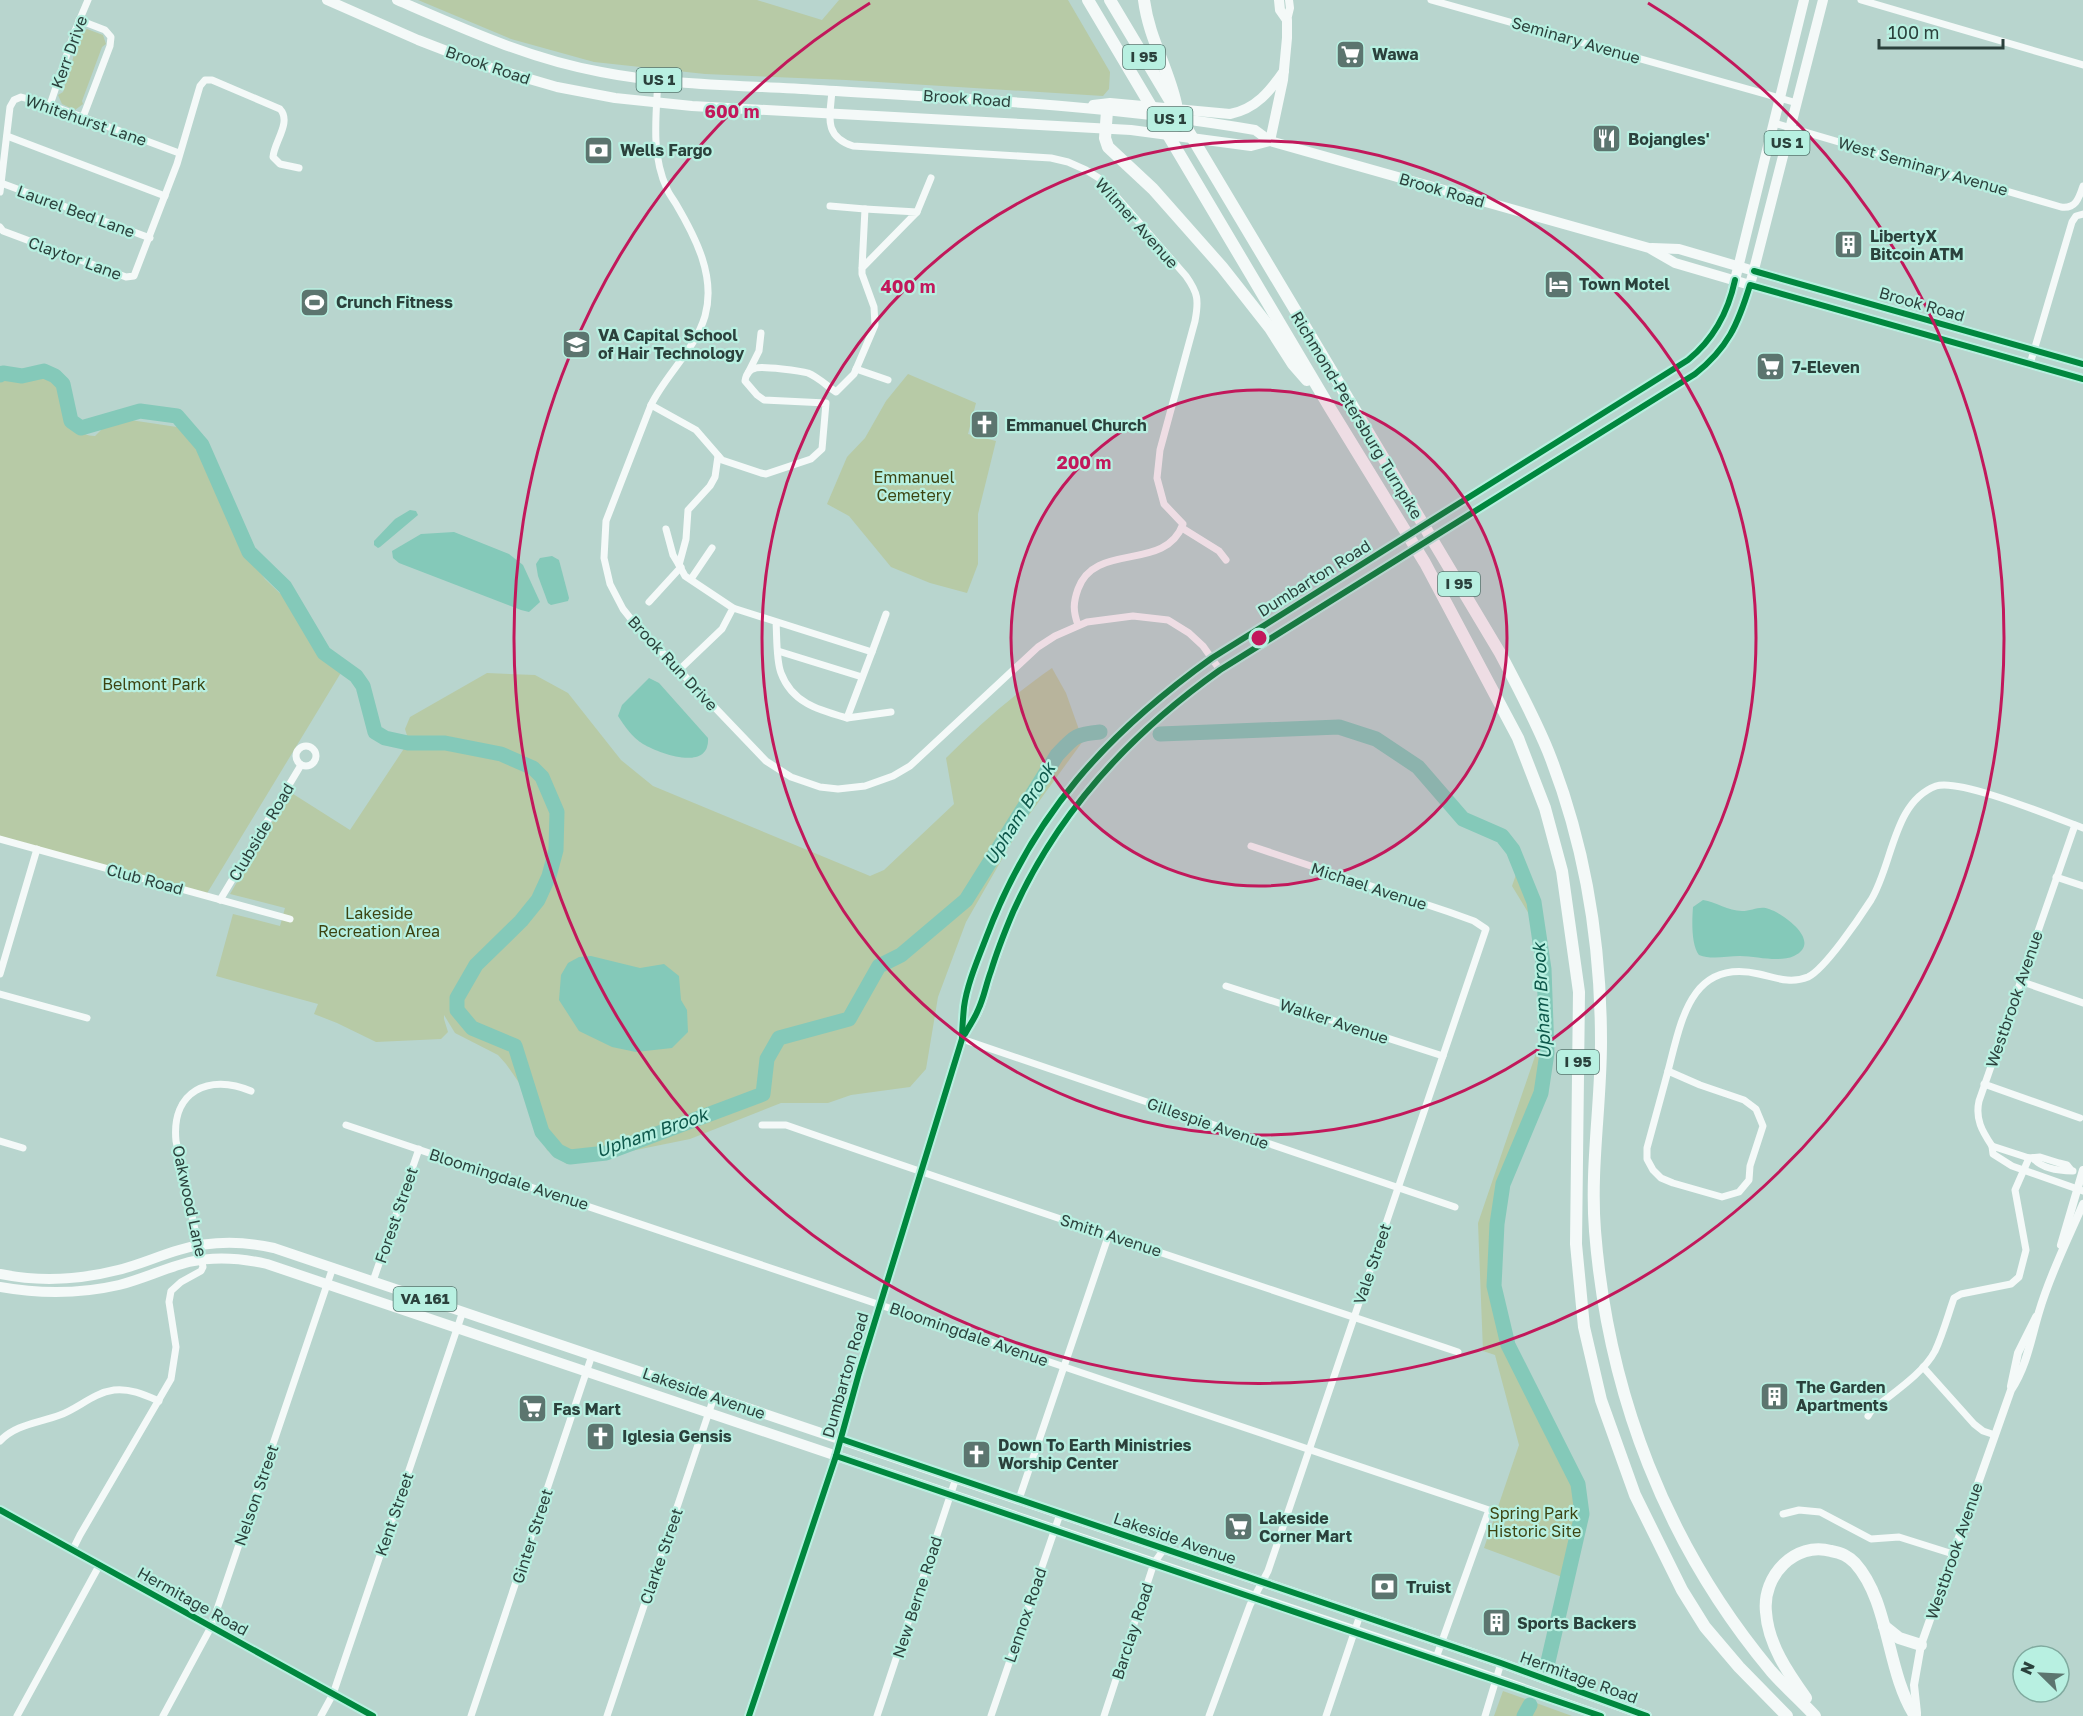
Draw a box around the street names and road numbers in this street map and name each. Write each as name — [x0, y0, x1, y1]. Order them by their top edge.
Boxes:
street label: Seminary Avenue — [1509, 12, 1643, 68]
street label: Kerr Drive — [47, 13, 91, 91]
street label: Brook Road — [443, 41, 533, 89]
road number: I 95 — [1123, 45, 1165, 69]
road number: US 1 — [636, 68, 682, 92]
street label: Brook Road — [922, 85, 1012, 111]
street label: Whitehurst Lane — [23, 90, 149, 150]
road number: US 1 — [1148, 107, 1192, 131]
road number: US 1 — [1764, 131, 1810, 155]
street label: West Seminary Avenue — [1836, 132, 2010, 200]
street label: Brook Road — [1397, 168, 1487, 212]
street label: Wilmer Avenue — [1091, 174, 1183, 272]
street label: Laurel Bed Lane — [14, 180, 138, 242]
street label: Claytor Lane — [26, 232, 124, 284]
street label: Brook Road — [1877, 282, 1967, 326]
street label: Richmond-Petersburg Turnpike — [1287, 307, 1427, 523]
street label: Dumbarton Road — [1254, 535, 1374, 621]
road number: I 95 — [1438, 572, 1480, 596]
street label: Brook Run Drive — [624, 611, 722, 715]
street label: Clubside Road — [224, 779, 298, 885]
street label: Michael Avenue — [1309, 858, 1429, 914]
street label: Club Road — [104, 859, 186, 899]
street label: Westbrook Avenue — [1981, 928, 2047, 1070]
street label: Walker Avenue — [1277, 994, 1391, 1048]
road number: I 95 — [1557, 1050, 1599, 1074]
street label: Gillespie Avenue — [1145, 1093, 1271, 1153]
street label: Oakwood Lane — [168, 1143, 212, 1259]
street label: Bloomingdale Avenue — [427, 1144, 591, 1214]
street label: Forest Street — [370, 1164, 422, 1266]
street label: Smith Avenue — [1058, 1209, 1164, 1261]
street label: Vale Street — [1349, 1221, 1395, 1307]
road number: VA 161 — [394, 1287, 456, 1311]
street label: Bloomingdale Avenue — [887, 1297, 1051, 1371]
street label: Dumbarton Road — [818, 1310, 872, 1440]
street label: Lakeside Avenue — [640, 1363, 768, 1423]
street label: Nelson Street — [229, 1442, 283, 1548]
street label: Kent Street — [370, 1469, 418, 1559]
street label: Westbrook Avenue — [1921, 1480, 1987, 1622]
street label: Ginter Street — [507, 1486, 557, 1586]
street label: Clarke Street — [635, 1505, 687, 1607]
street label: Lakeside Avenue — [1111, 1508, 1239, 1568]
street label: New Berne Road — [888, 1534, 946, 1660]
street label: Hermitage Road — [134, 1562, 252, 1640]
street label: Lennox Road — [999, 1565, 1051, 1665]
street label: Barclay Road — [1107, 1580, 1157, 1682]
street label: Hermitage Road — [1517, 1646, 1641, 1708]

